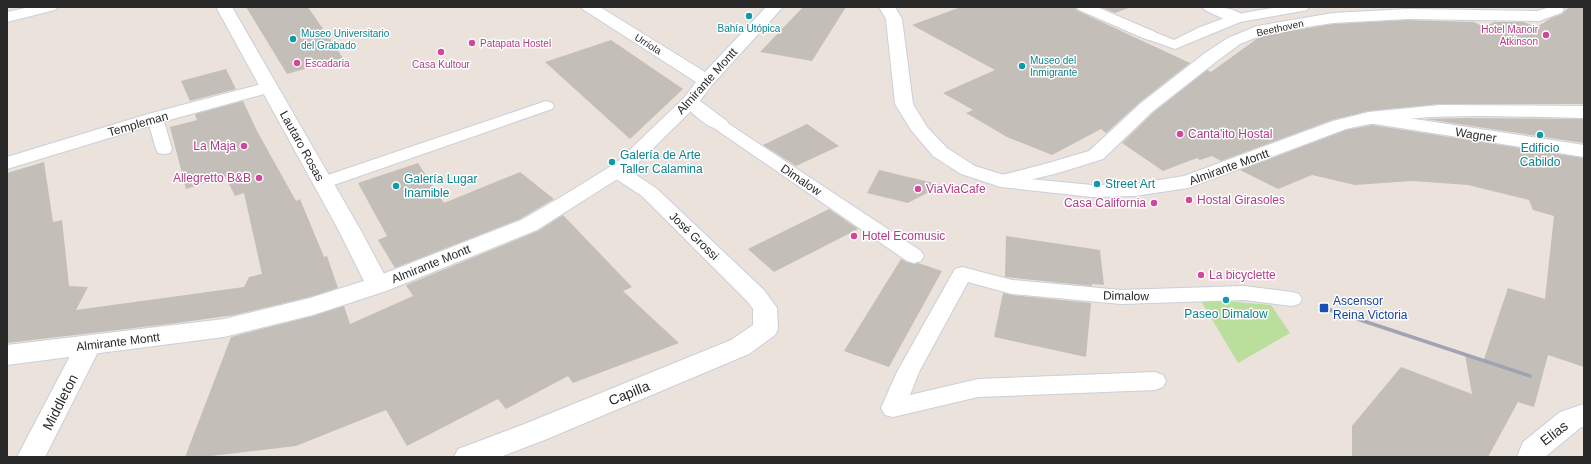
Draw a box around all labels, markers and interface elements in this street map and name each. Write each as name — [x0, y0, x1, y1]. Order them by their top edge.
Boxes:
marker: Bahía Utópica — [744, 11, 754, 21]
street label: Beethoven — [1255, 18, 1305, 38]
place label: Bahía Utópica — [718, 23, 781, 34]
place label: Hotel Manoir Atkinson — [1481, 24, 1539, 47]
place label: Museo Universitario del Grabado — [301, 28, 390, 51]
marker: Hotel Manoir Atkinson — [1541, 30, 1551, 40]
street label: Urriola — [633, 32, 664, 57]
marker: Museo Universitario del Grabado — [288, 34, 298, 44]
marker: Patapata Hostel — [467, 38, 477, 48]
place label: Patapata Hostel — [480, 38, 551, 49]
street label: Almirante Montt — [674, 45, 741, 117]
marker: Casa Kultour — [436, 47, 446, 57]
place label: Museo del Inmigrante — [1030, 55, 1078, 78]
marker: Escadaria — [292, 58, 302, 68]
place label: Escadaria — [305, 58, 350, 69]
place label: Casa Kultour — [412, 59, 471, 70]
marker: Museo del Inmigrante — [1017, 61, 1027, 71]
street label: Lautaro Rosas — [277, 108, 327, 184]
street label: Templeman — [106, 109, 170, 139]
street label: Wagner — [1454, 125, 1498, 145]
place label: Canta'ito Hostal — [1188, 127, 1272, 141]
marker: Canta'ito Hostal — [1175, 129, 1185, 139]
marker: Edificio Cabildo — [1535, 130, 1545, 140]
place label: La Maja — [193, 139, 236, 153]
marker: La Maja — [239, 141, 249, 151]
place label: Edificio Cabildo — [1520, 141, 1561, 169]
street label: Almirante Montt — [1187, 146, 1271, 188]
place label: Galería de Arte Taller Calamina — [620, 148, 703, 176]
marker: Galería de Arte Taller Calamina — [607, 157, 617, 167]
street label: Dimalow — [778, 161, 824, 199]
place label: Allegretto B&B — [173, 171, 251, 185]
place label: Galería Lugar Inamible — [404, 172, 477, 200]
marker: Allegretto B&B — [254, 173, 264, 183]
place label: Street Art — [1105, 177, 1156, 191]
marker: Street Art — [1092, 179, 1102, 189]
marker: Galería Lugar Inamible — [391, 181, 401, 191]
place label: ViaViaCafe — [926, 182, 986, 196]
marker: ViaViaCafe — [913, 184, 923, 194]
place label: Hostal Girasoles — [1197, 193, 1285, 207]
marker: Hostal Girasoles — [1184, 195, 1194, 205]
place label: Casa California — [1064, 196, 1146, 210]
marker: Casa California — [1149, 198, 1159, 208]
street label: José Grossi — [666, 209, 722, 263]
place label: Hotel Ecomusic — [862, 229, 945, 243]
marker: Hotel Ecomusic — [849, 231, 859, 241]
street label: Almirante Montt — [389, 242, 473, 286]
place label: La bicyclette — [1209, 268, 1276, 282]
marker: La bicyclette — [1196, 270, 1206, 280]
street label: Dimalow — [1103, 289, 1149, 303]
place label: Ascensor Reina Victoria — [1333, 294, 1408, 322]
marker: Paseo Dimalow — [1221, 295, 1231, 305]
marker: Ascensor Reina Victoria — [1318, 302, 1330, 314]
place label: Paseo Dimalow — [1184, 307, 1268, 321]
street label: Almirante Montt — [75, 330, 161, 354]
street label: Middleton — [39, 371, 81, 433]
street label: Capilla — [606, 377, 652, 408]
street label: Elias — [1537, 417, 1571, 449]

